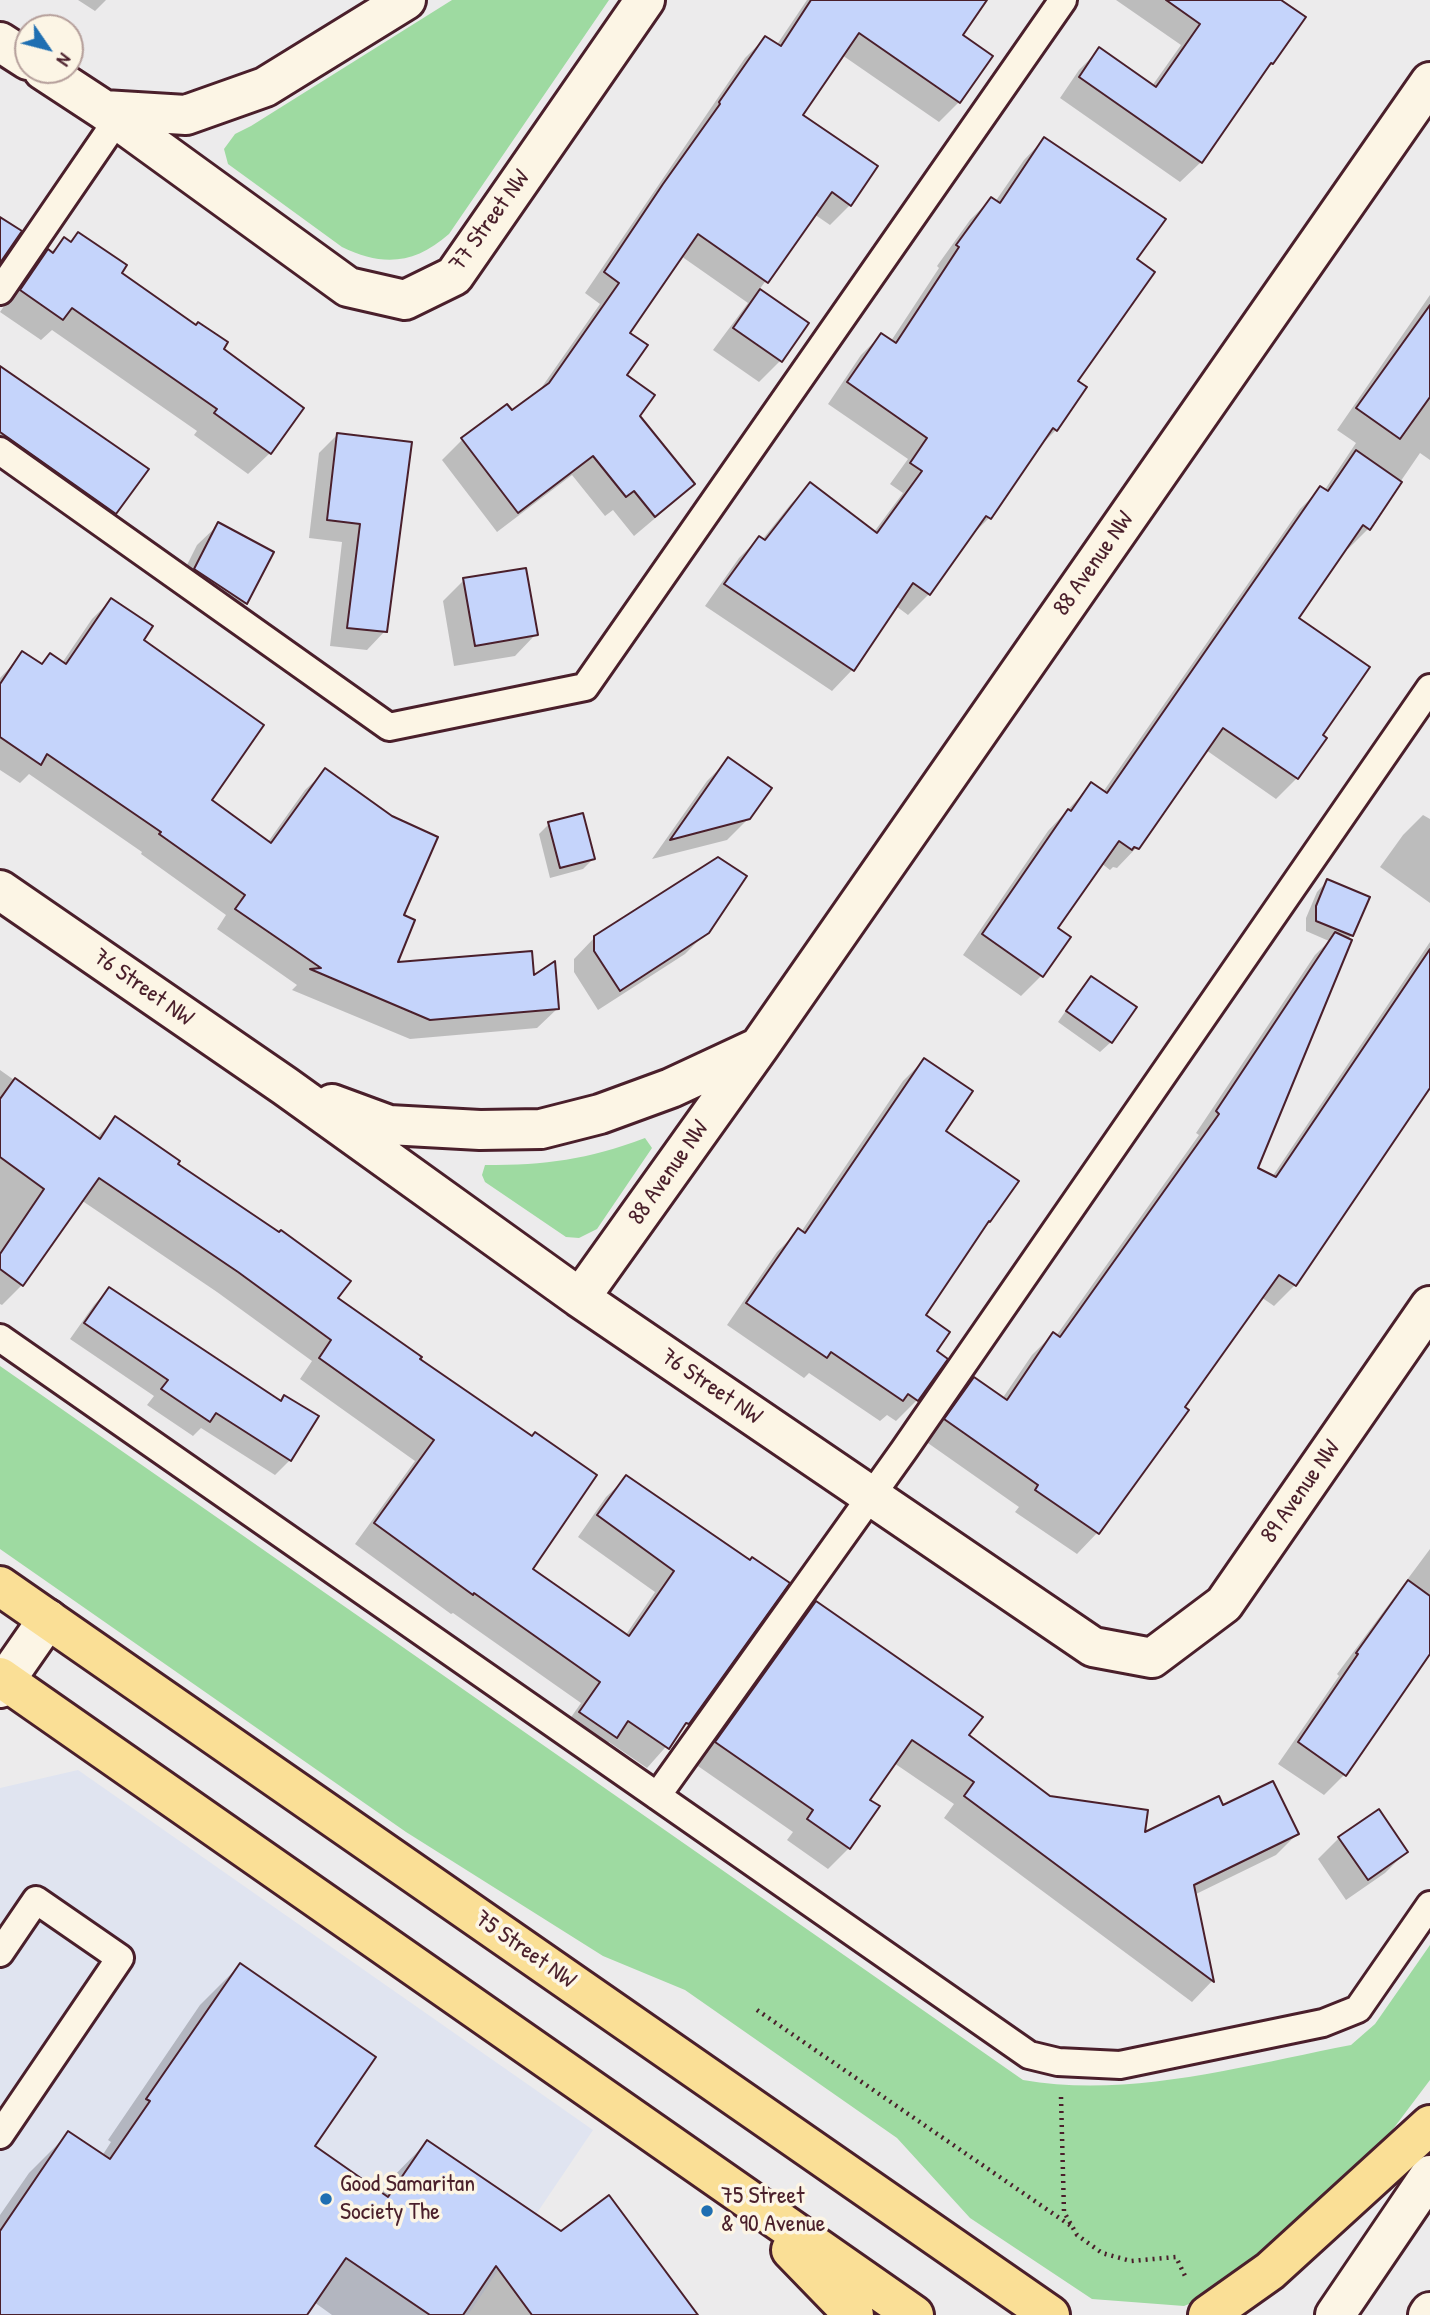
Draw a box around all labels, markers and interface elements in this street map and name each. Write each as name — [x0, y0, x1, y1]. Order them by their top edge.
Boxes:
north arrow — [14, 14, 84, 84]
text: N — [51, 48, 78, 71]
street label: 77 Street NW — [444, 165, 536, 277]
street label: 88 Avenue NW — [1048, 506, 1140, 622]
street label: 76 Street NW — [87, 943, 199, 1033]
street label: 88 Avenue NW — [623, 1115, 715, 1231]
street label: 76 Street NW — [655, 1343, 767, 1431]
street label: 89 Avenue NW — [1255, 1435, 1347, 1549]
street label: 75 Street NW — [469, 1905, 581, 1995]
place label: Good Samaritan Society The — [340, 2171, 475, 2227]
place label: 75 Street & 90 Avenue — [721, 2183, 825, 2239]
marker: Good Samaritan Society The — [318, 2191, 334, 2207]
marker: 75 Street & 90 Avenue — [699, 2203, 715, 2219]

